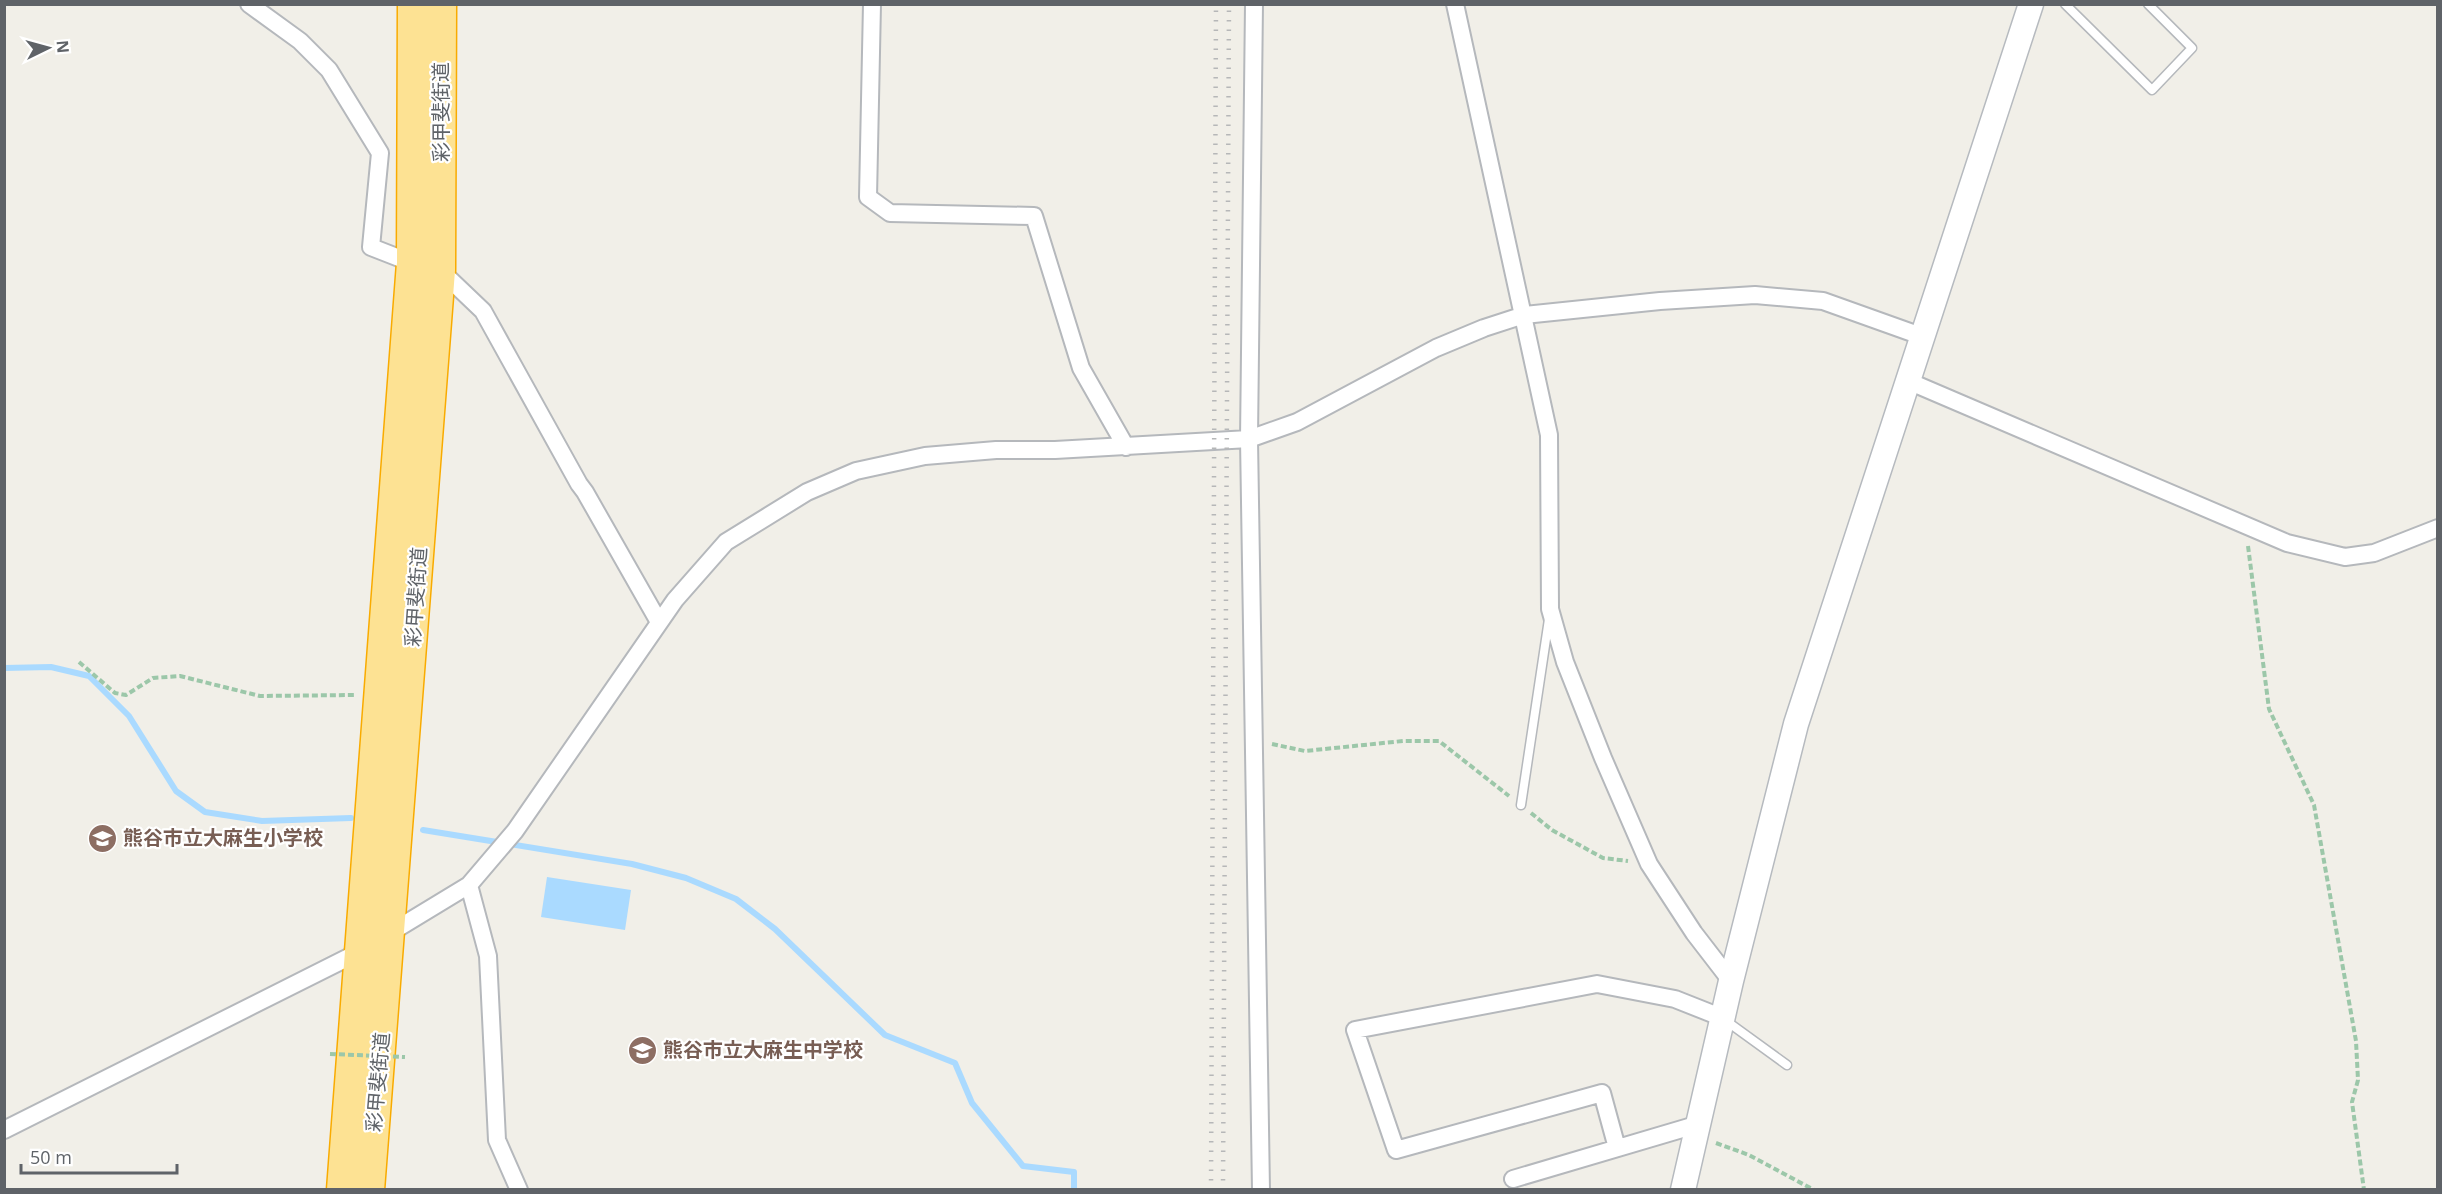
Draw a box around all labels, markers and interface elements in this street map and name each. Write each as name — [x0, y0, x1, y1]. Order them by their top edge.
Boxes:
north arrow — [18, 18, 78, 78]
text: N — [51, 39, 74, 54]
street label: 彩甲斐街道 — [427, 62, 454, 162]
street label: 彩甲斐街道 — [399, 546, 432, 648]
school or university icon: 熊谷市立大麻生小学校 — [86, 822, 118, 854]
place label: 熊谷市立大麻生小学校 — [123, 824, 323, 851]
street label: 彩甲斐街道 — [360, 1031, 395, 1133]
school or university icon: 熊谷市立大麻生中学校 — [626, 1034, 658, 1066]
place label: 熊谷市立大麻生中学校 — [663, 1036, 863, 1063]
scale bar — [21, 1137, 177, 1175]
text: 50 m — [30, 1145, 72, 1169]

